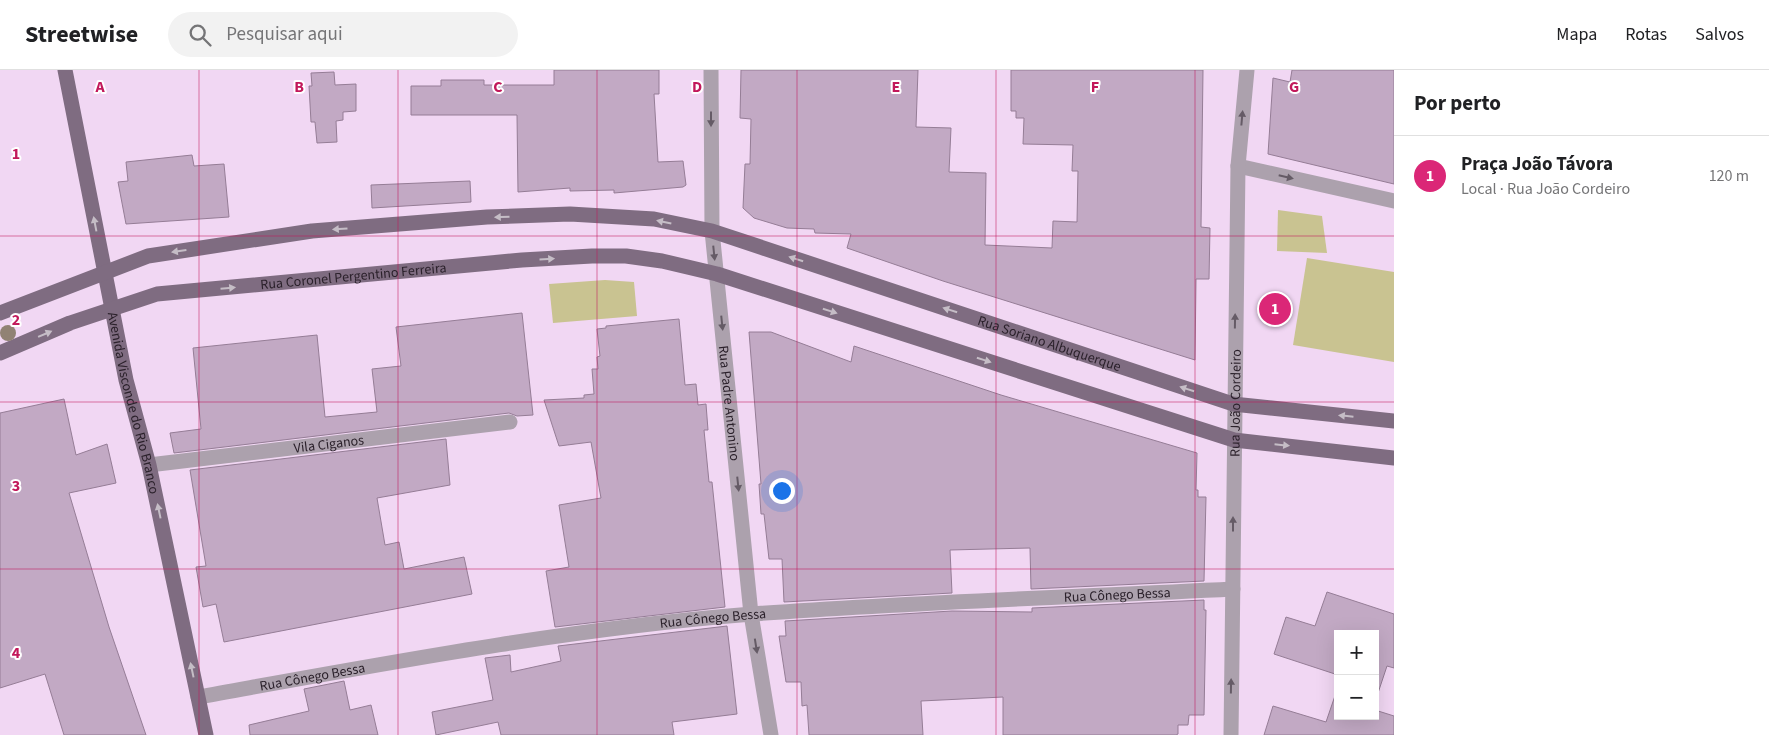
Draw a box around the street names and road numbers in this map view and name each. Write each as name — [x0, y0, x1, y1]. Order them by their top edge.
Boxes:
street label: Rua Coronel Pergentino Ferreira — [260, 258, 447, 295]
street label: Avenida Visconde do Rio Branco — [102, 310, 164, 496]
street label: Rua Soriano Albuquerque — [975, 311, 1123, 377]
street label: Rua Padre Antonino — [713, 345, 744, 462]
street label: Rua João Cordeiro — [1225, 349, 1247, 457]
street label: Vila Ciganos — [293, 430, 365, 459]
street label: Rua Cônego Bessa — [1063, 583, 1171, 608]
street label: Rua Cônego Bessa — [659, 604, 767, 634]
street label: Rua Cônego Bessa — [258, 658, 367, 697]

